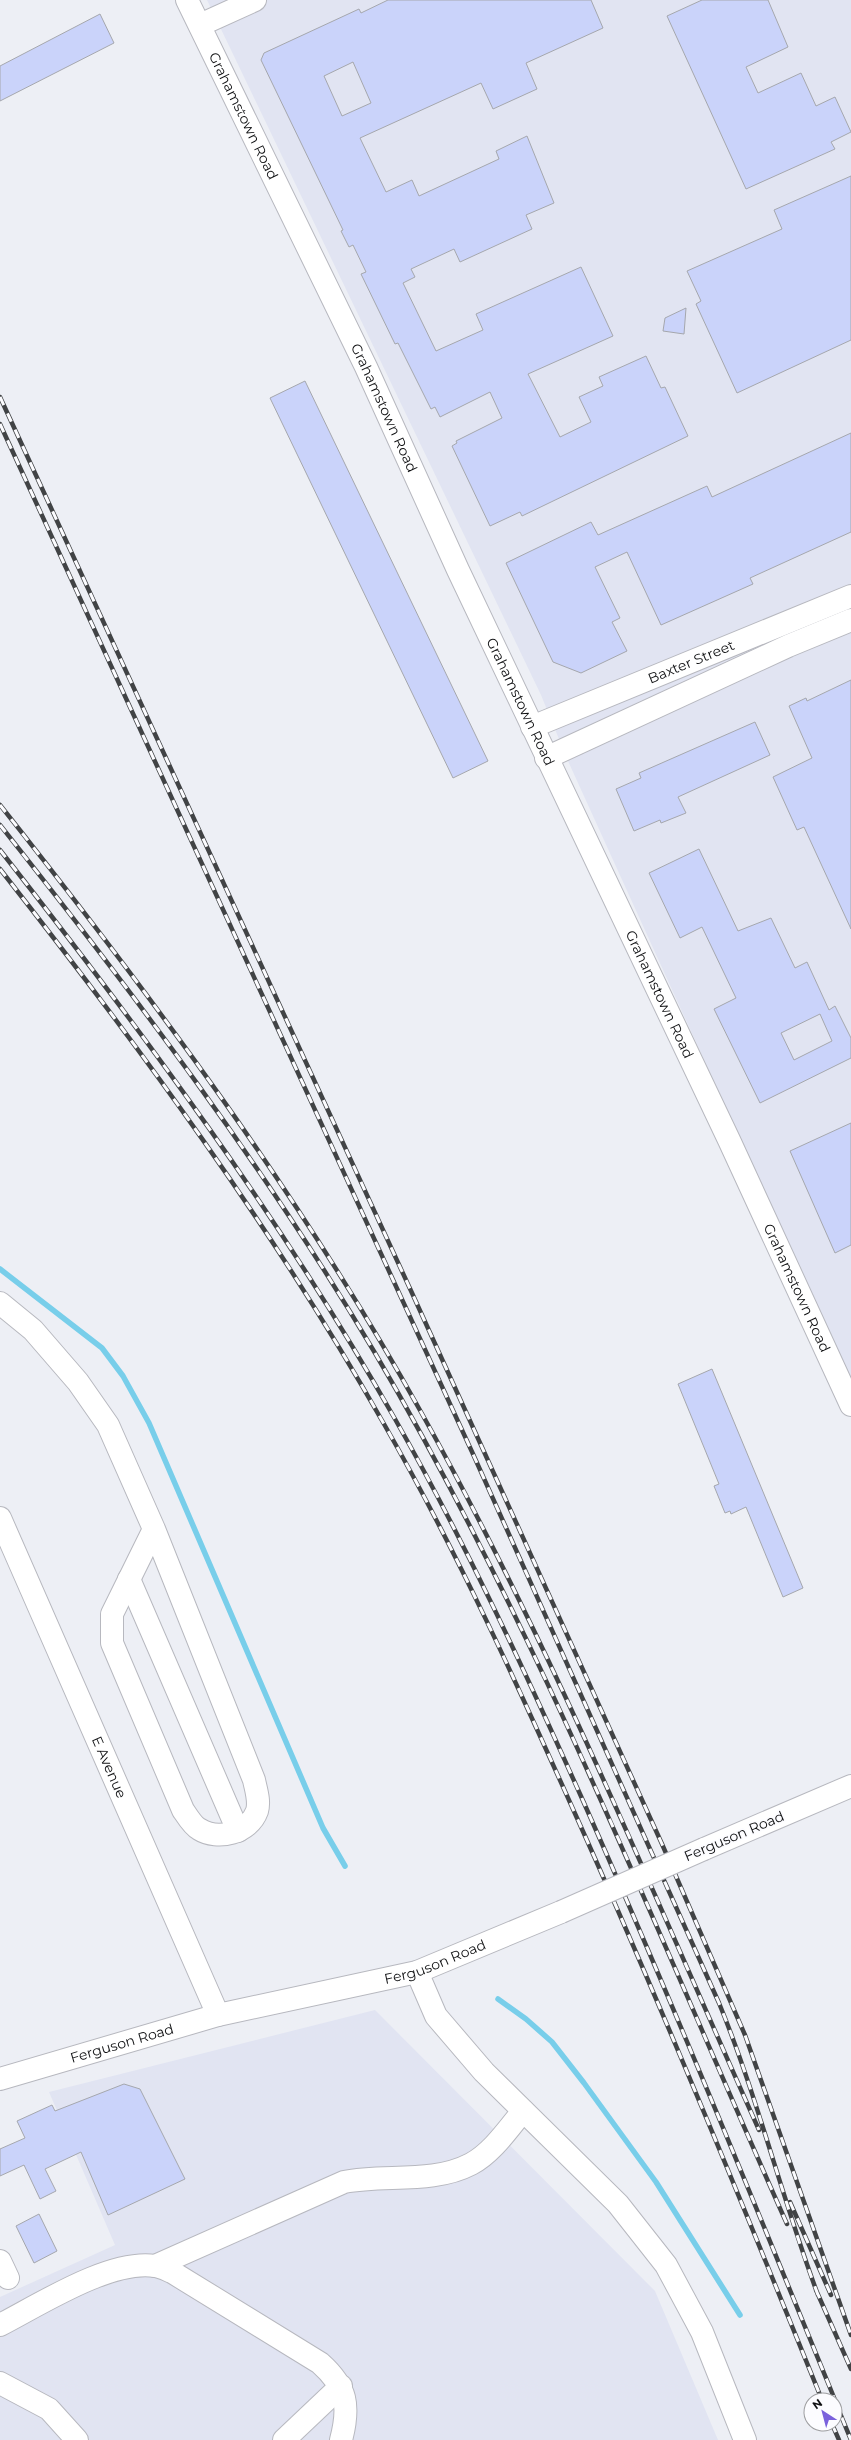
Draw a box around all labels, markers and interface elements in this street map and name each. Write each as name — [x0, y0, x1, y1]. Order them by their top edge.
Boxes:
street label: Grahamstown Road — [205, 49, 282, 183]
street label: Grahamstown Road — [347, 340, 421, 475]
street label: Grahamstown Road — [482, 635, 559, 769]
street label: Baxter Street — [645, 636, 737, 687]
street label: Grahamstown Road — [622, 927, 698, 1061]
street label: Grahamstown Road — [760, 1221, 834, 1355]
street label: E Avenue — [88, 1733, 131, 1801]
street label: Ferguson Road — [681, 1807, 787, 1865]
street label: Ferguson Road — [383, 1935, 488, 1988]
street label: Ferguson Road — [68, 2020, 176, 2067]
north arrow — [803, 2392, 843, 2432]
text: N — [809, 2396, 825, 2412]

